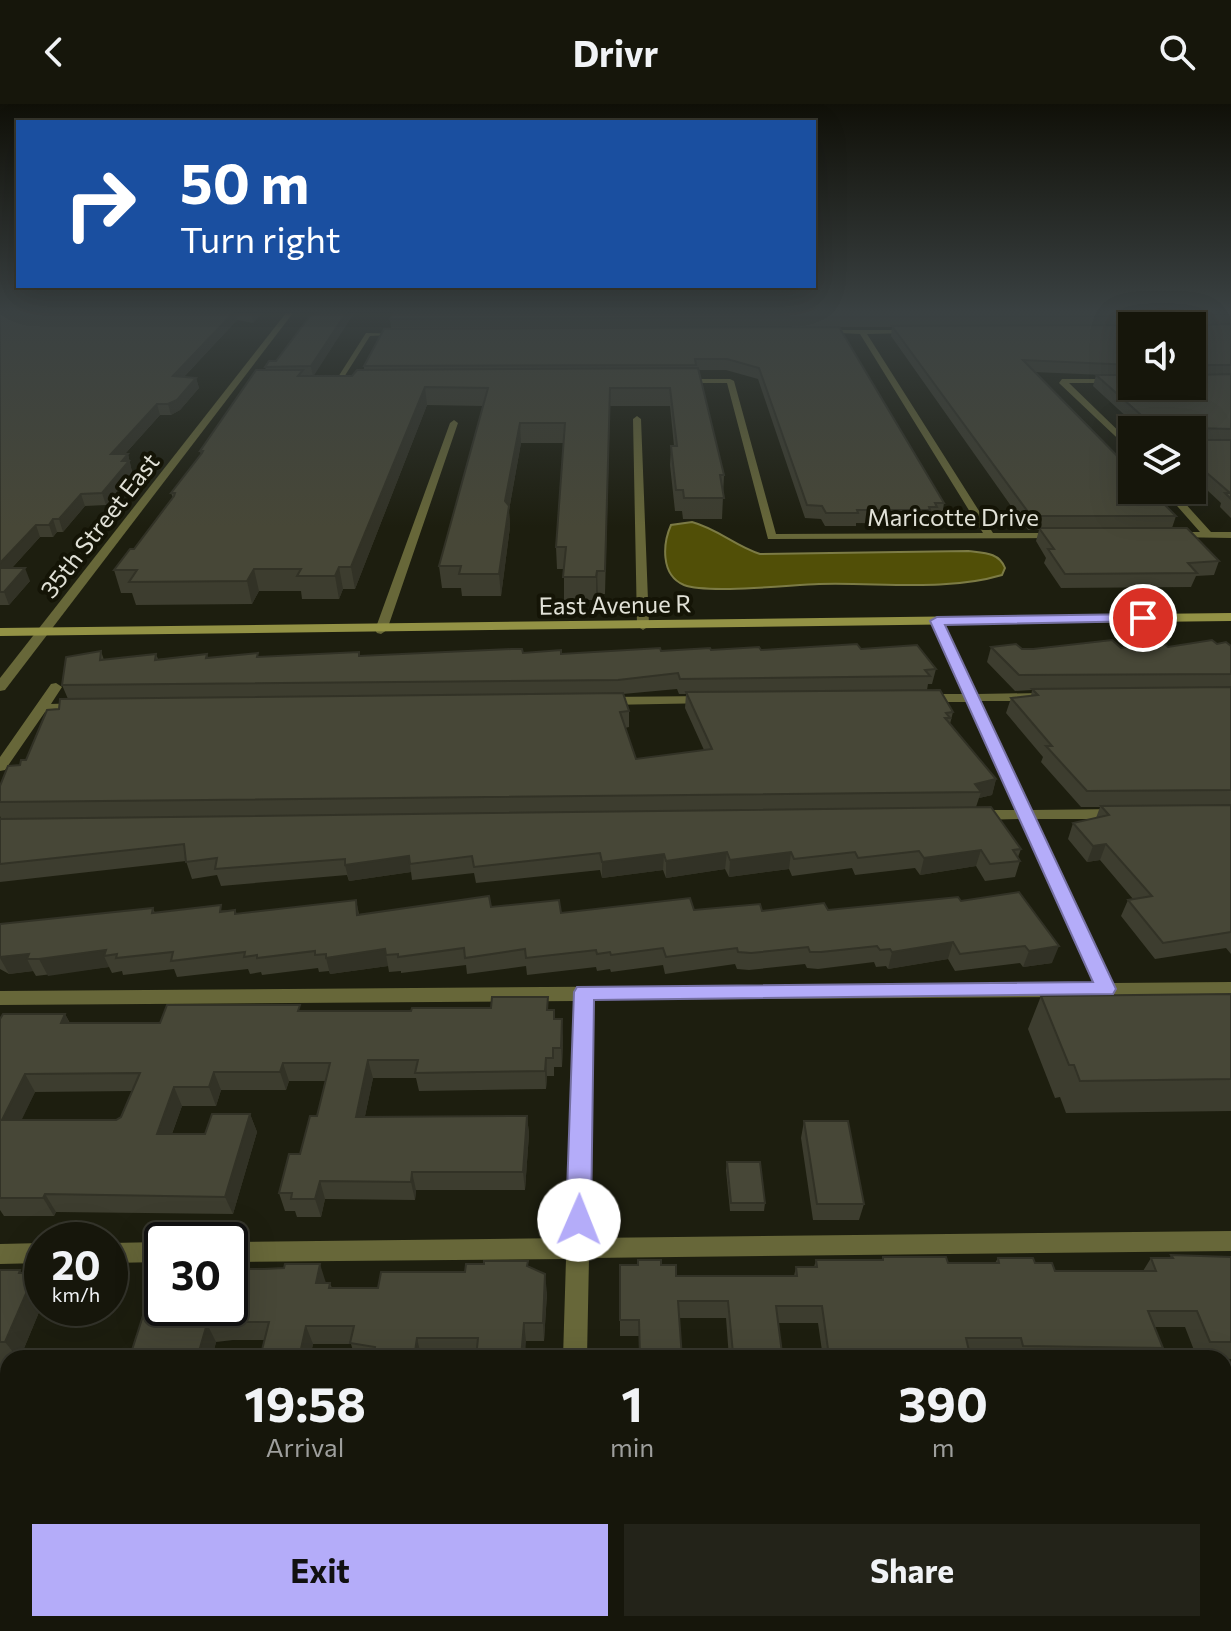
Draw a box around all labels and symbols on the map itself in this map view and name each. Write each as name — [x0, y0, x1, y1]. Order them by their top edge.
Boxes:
street label: 35th Street East — [34, 447, 165, 603]
street label: Maricotte Drive — [867, 502, 1039, 531]
pin — [1109, 584, 1177, 652]
street label: East Avenue R — [538, 588, 692, 620]
position arrow — [537, 1178, 621, 1262]
speed limit sign: 30 — [144, 1222, 248, 1326]

